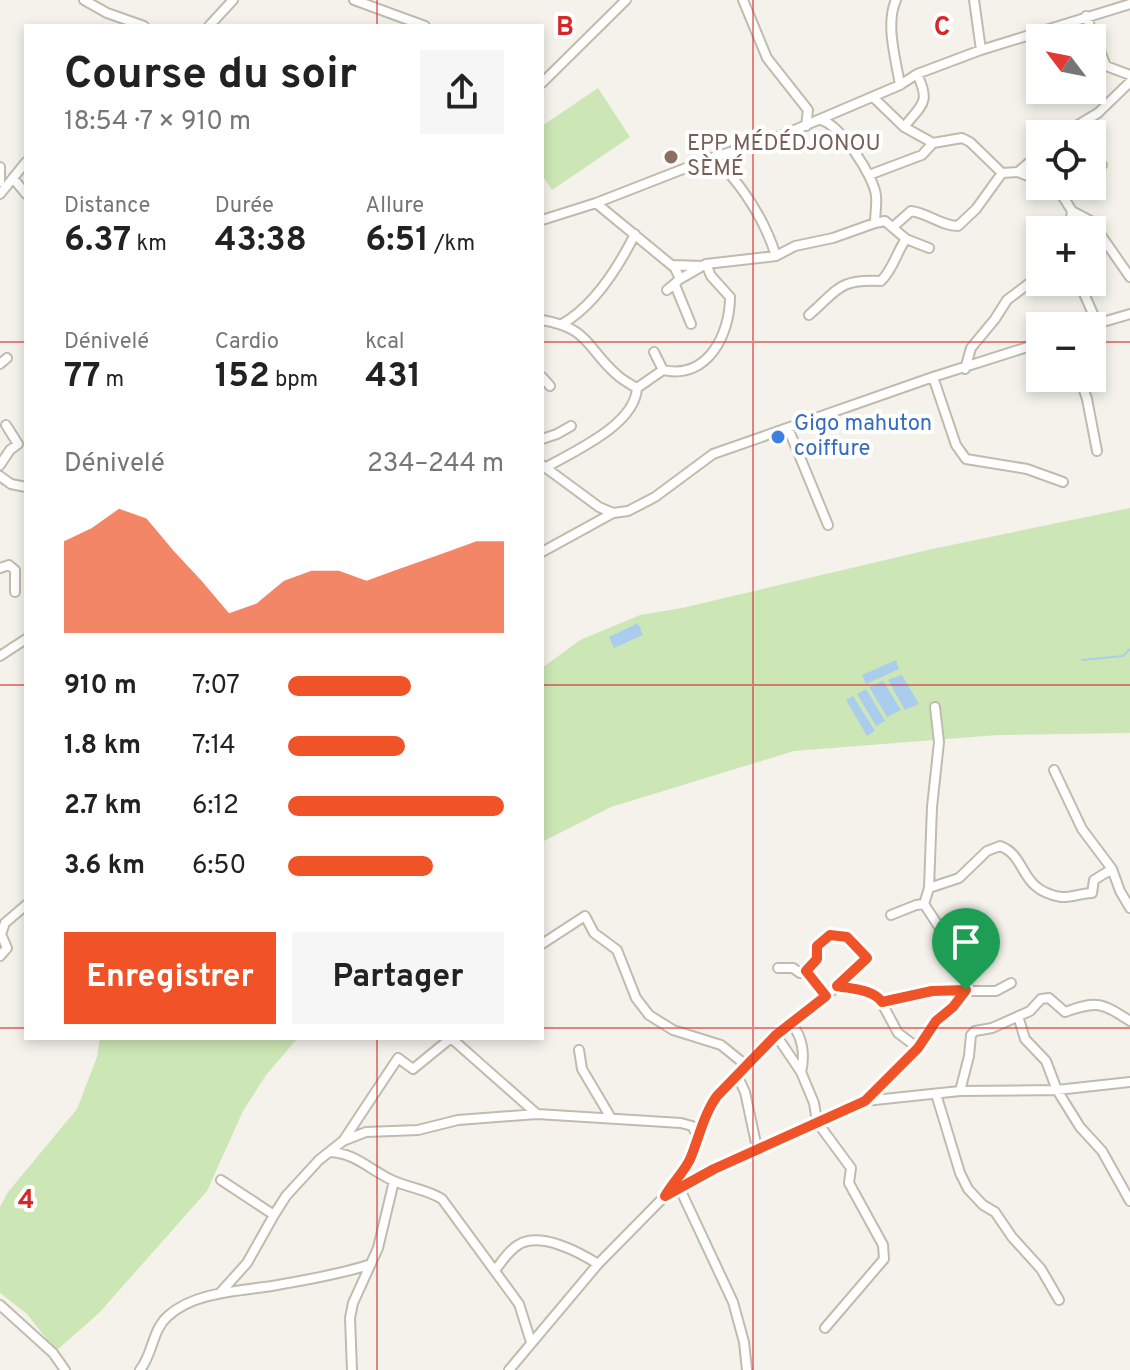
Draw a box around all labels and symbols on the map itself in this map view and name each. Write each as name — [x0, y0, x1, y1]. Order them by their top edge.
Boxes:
text: B — [556, 12, 574, 45]
text: C — [934, 12, 950, 45]
north arrow — [1026, 24, 1106, 104]
place label: EPP MÉDÉDJONOU SÈMÉ — [687, 129, 881, 183]
marker: EPP MÉDÉDJONOU SÈMÉ — [662, 148, 680, 166]
place label: Gigo mahuton coiffure — [794, 411, 932, 463]
marker: Gigo mahuton coiffure — [769, 428, 787, 446]
pin — [932, 908, 1000, 990]
text: 4 — [18, 1185, 34, 1218]

